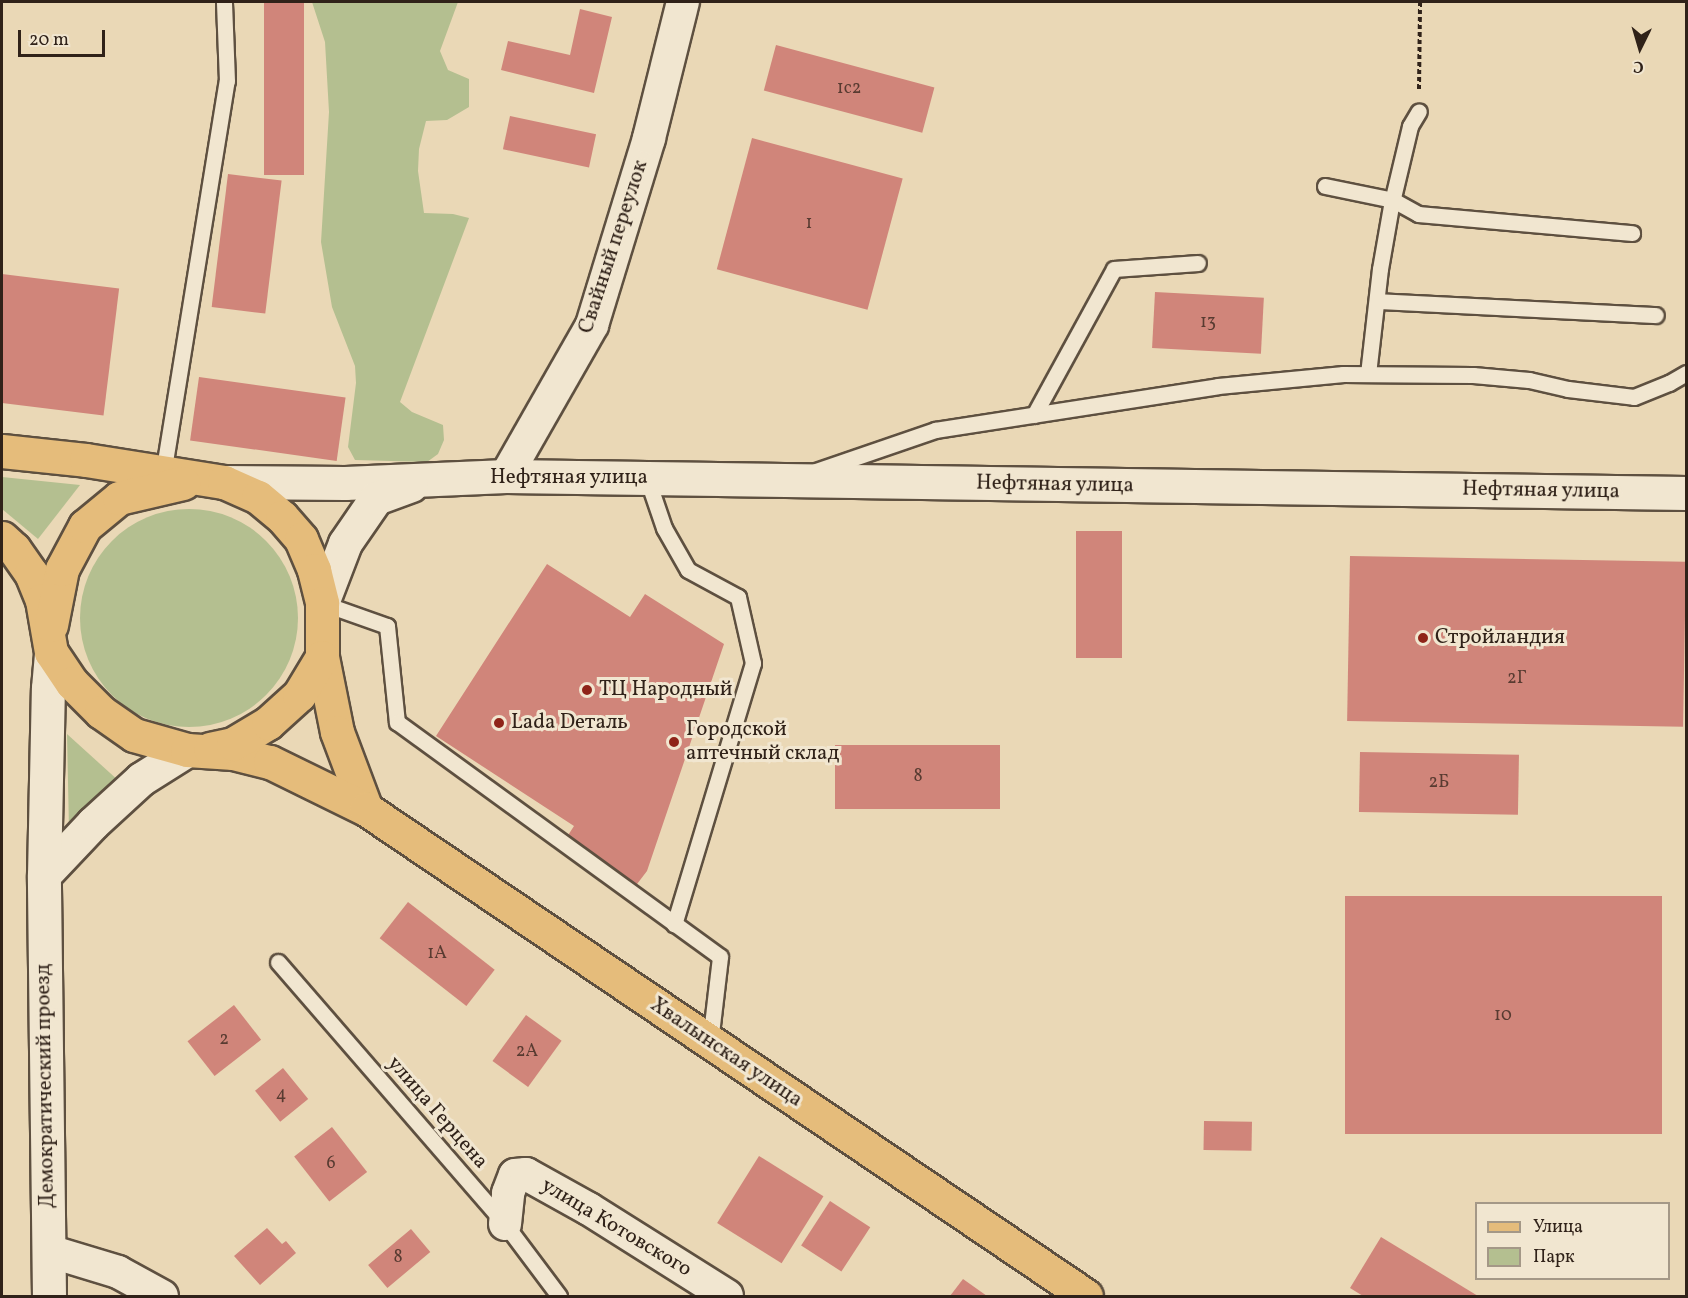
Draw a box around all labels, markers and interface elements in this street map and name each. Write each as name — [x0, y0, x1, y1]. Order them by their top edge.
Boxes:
scale bar — [21, 18, 108, 56]
north arrow — [1610, 18, 1670, 78]
text: 20 m — [29, 28, 69, 53]
text: С — [1632, 55, 1645, 77]
house number: 1с2 — [837, 78, 861, 100]
street label: Свайный переулок — [574, 157, 654, 337]
house number: 1 — [806, 213, 812, 235]
house number: 13 — [1200, 312, 1216, 334]
street label: Нефтяная улица — [490, 465, 648, 491]
street label: Нефтяная улица — [975, 471, 1135, 499]
street label: Нефтяная улица — [1461, 477, 1621, 505]
place label: Стройландия — [1435, 625, 1565, 651]
marker: Стройландия — [1416, 631, 1430, 645]
house number: 2Г — [1507, 668, 1527, 690]
place label: ТЦ Народный — [599, 677, 733, 703]
marker: ТЦ Народный — [580, 683, 594, 697]
place label: Lada Dеталь — [511, 710, 628, 736]
marker: Lada Dеталь — [492, 716, 506, 730]
place label: Городской аптечный склад — [686, 717, 839, 767]
marker: Городской аптечный склад — [667, 735, 681, 749]
house number: 8 — [913, 766, 923, 788]
house number: 2Б — [1429, 772, 1449, 794]
house number: 1А — [427, 943, 447, 965]
street label: Демократический проезд — [31, 963, 61, 1209]
street label: Хвалынская улица — [645, 993, 807, 1113]
house number: 10 — [1494, 1005, 1512, 1027]
house number: 2 — [219, 1029, 229, 1051]
house number: 2А — [516, 1041, 538, 1063]
street label: улица Герцена — [381, 1051, 493, 1175]
house number: 4 — [276, 1084, 286, 1106]
house number: 6 — [326, 1153, 336, 1175]
street label: улица Котовского — [536, 1173, 696, 1283]
legend — [1475, 1202, 1670, 1280]
text: Улица — [1533, 1215, 1583, 1240]
text: Парк — [1533, 1245, 1575, 1270]
house number: 8 — [393, 1247, 403, 1269]

